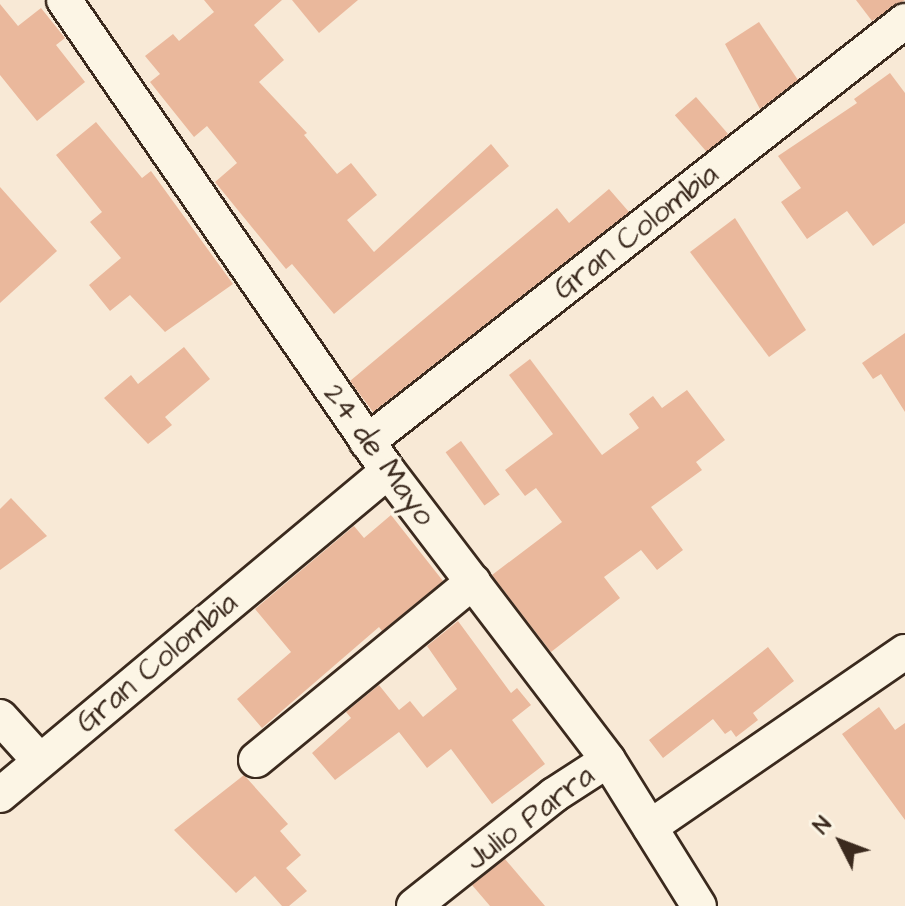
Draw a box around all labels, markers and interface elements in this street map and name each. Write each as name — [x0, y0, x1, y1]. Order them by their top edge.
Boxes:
street label: Gran Colombia — [546, 156, 726, 308]
street label: 24 de Mayo — [315, 377, 443, 533]
street label: Gran Colombia — [69, 585, 245, 741]
street label: Julio Parra — [458, 758, 602, 878]
north arrow — [801, 802, 881, 882]
text: N — [807, 810, 839, 841]

